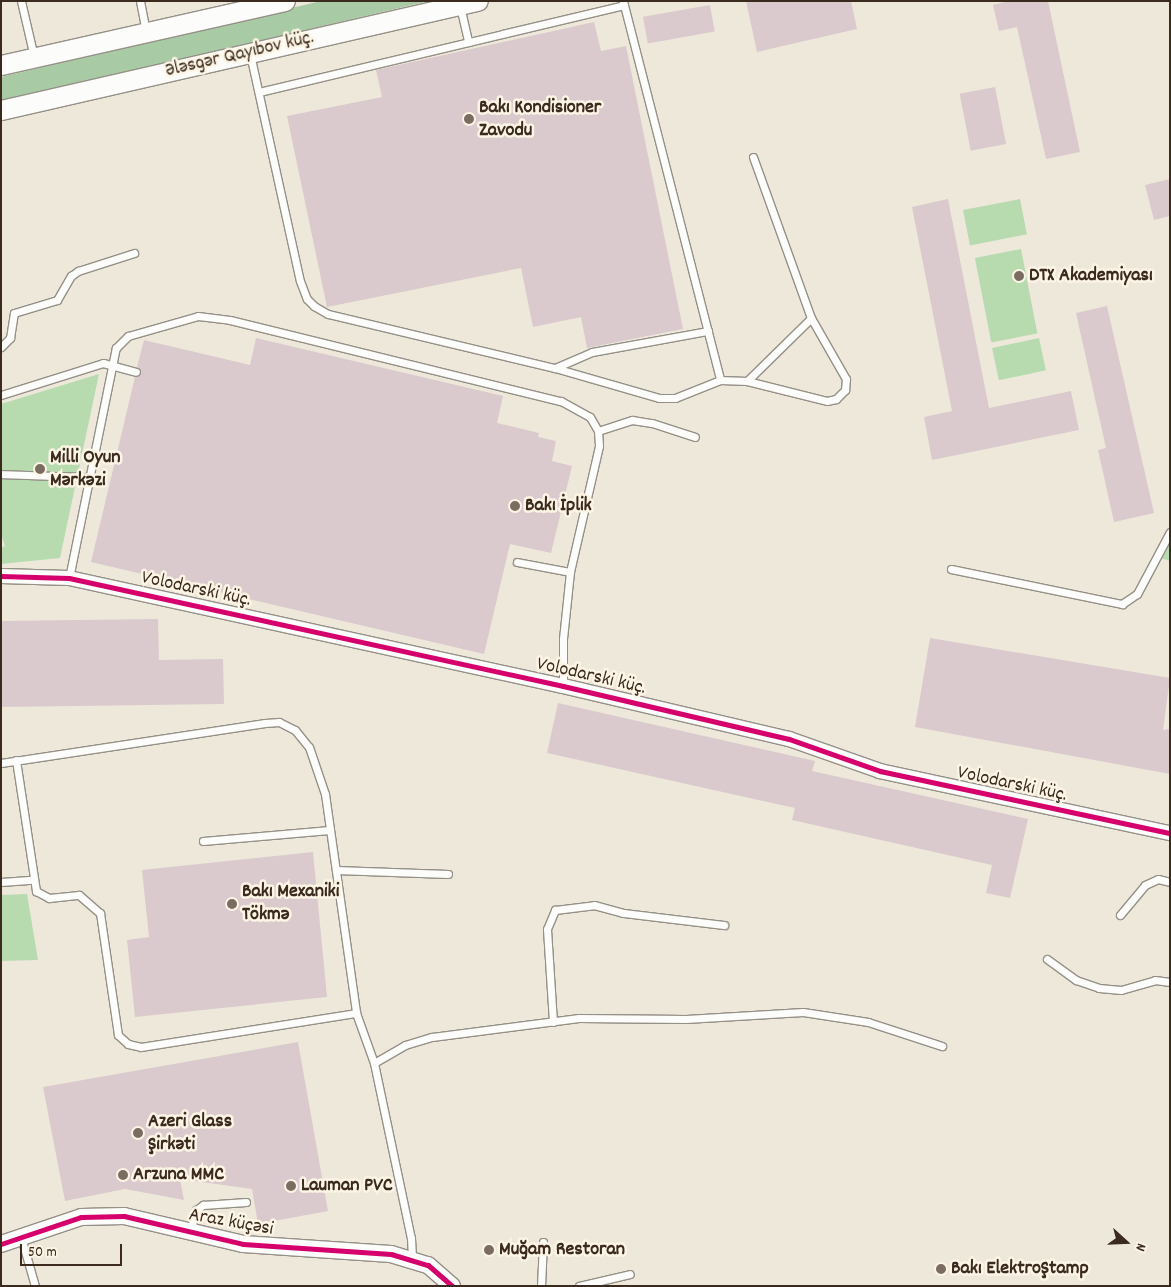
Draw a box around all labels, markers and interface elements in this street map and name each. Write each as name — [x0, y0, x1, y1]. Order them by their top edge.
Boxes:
street label: Ələsgər Qayıbov küç. — [164, 26, 316, 84]
place label: Bakı Kondisioner Zavodu — [479, 96, 601, 143]
marker: Bakı Kondisioner Zavodu — [463, 113, 475, 125]
place label: DTX Akademiyası — [1029, 264, 1153, 288]
marker: DTX Akademiyası — [1013, 270, 1025, 282]
place label: Milli Oyun Mərkəzi — [50, 446, 121, 493]
marker: Milli Oyun Mərkəzi — [34, 463, 46, 475]
place label: Bakı İplik — [525, 494, 592, 518]
marker: Bakı İplik — [509, 500, 521, 512]
street label: Volodarski küç. — [139, 567, 253, 613]
street label: Volodarski küç. — [534, 653, 648, 701]
street label: Volodarski küç. — [955, 762, 1069, 808]
place label: Bakı Mexaniki Tökmə — [242, 880, 339, 927]
marker: Bakı Mexaniki Tökmə — [226, 898, 238, 910]
place label: Azeri Glass Şirkəti — [148, 1110, 232, 1157]
marker: Azeri Glass Şirkəti — [132, 1127, 144, 1139]
place label: Arzuna MMC — [133, 1163, 224, 1187]
marker: Arzuna MMC — [117, 1169, 129, 1181]
place label: Lauman PVC — [301, 1174, 393, 1198]
marker: Lauman PVC — [285, 1180, 297, 1192]
street label: Araz küçəsi — [187, 1204, 275, 1242]
north arrow — [1101, 1217, 1151, 1267]
scale bar — [22, 1234, 125, 1266]
place label: Muğam Restoran — [499, 1238, 625, 1262]
text: N — [1130, 1240, 1151, 1254]
text: 50 m — [28, 1242, 57, 1264]
marker: Muğam Restoran — [483, 1244, 495, 1256]
place label: Bakı ElektroŞtamp — [951, 1257, 1089, 1281]
marker: Bakı ElektroŞtamp — [935, 1263, 947, 1275]

